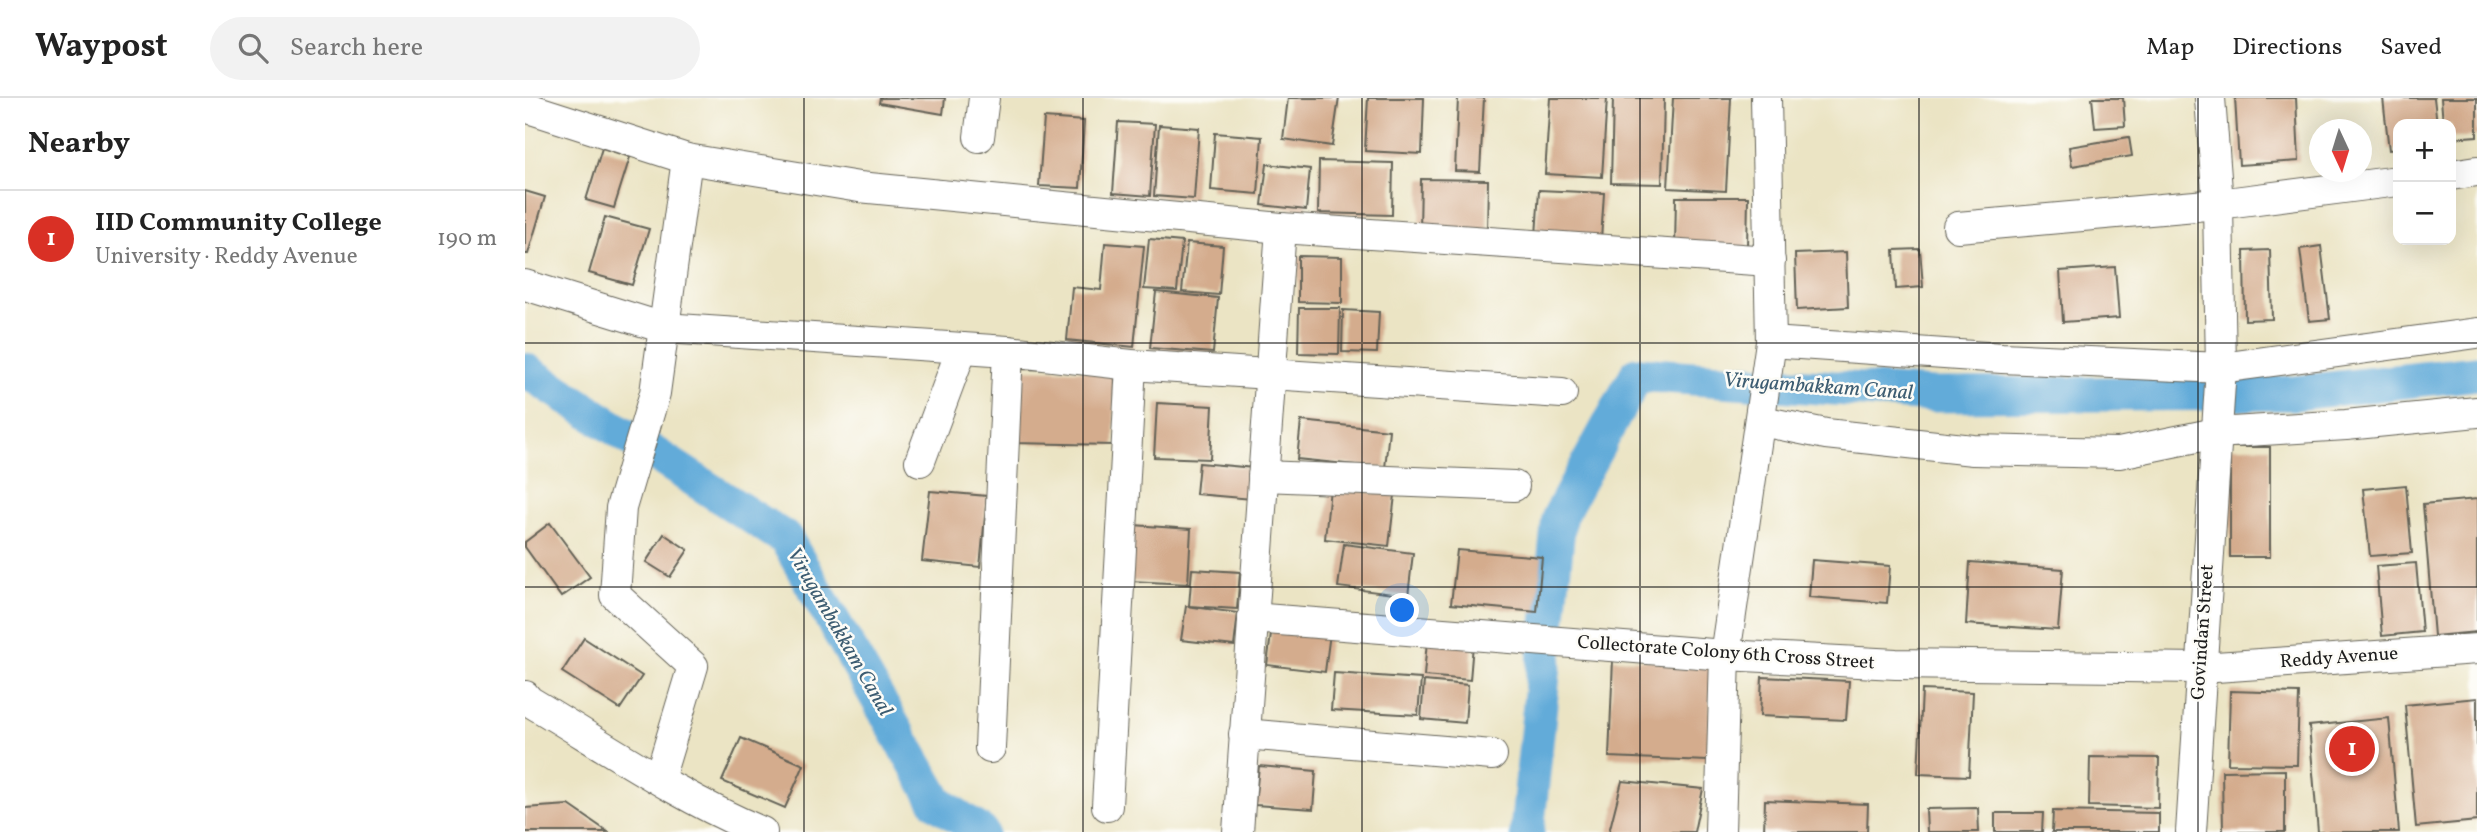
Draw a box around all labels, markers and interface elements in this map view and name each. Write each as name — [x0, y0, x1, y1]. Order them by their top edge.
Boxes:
search box — [210, 17, 700, 80]
text: Waypost — [35, 25, 168, 71]
icon: search — [234, 29, 272, 67]
text: Search here — [290, 30, 423, 66]
text: Map — [2146, 31, 2194, 65]
text: Directions — [2232, 31, 2342, 65]
text: Saved — [2380, 31, 2442, 65]
north arrow — [2309, 119, 2372, 182]
map controls — [2393, 119, 2456, 245]
button: + — [2393, 119, 2456, 182]
text: Nearby — [28, 123, 130, 165]
button: − — [2393, 182, 2456, 245]
text: IID Community College — [95, 205, 382, 241]
text: 1 — [46, 223, 56, 255]
text: 190 m — [437, 223, 497, 255]
text: University · Reddy Avenue — [95, 241, 358, 273]
water label: Virugambakkam Canal — [1722, 366, 1914, 408]
water label: Virugambakkam Canal — [779, 542, 899, 722]
street label: Govindan Street — [2185, 563, 2221, 701]
your location — [1385, 593, 1419, 627]
street label: Collectorate Colony 6th Cross Street — [1576, 630, 1876, 676]
street label: Reddy Avenue — [2279, 641, 2399, 675]
pin: 1 — [2329, 723, 2375, 775]

